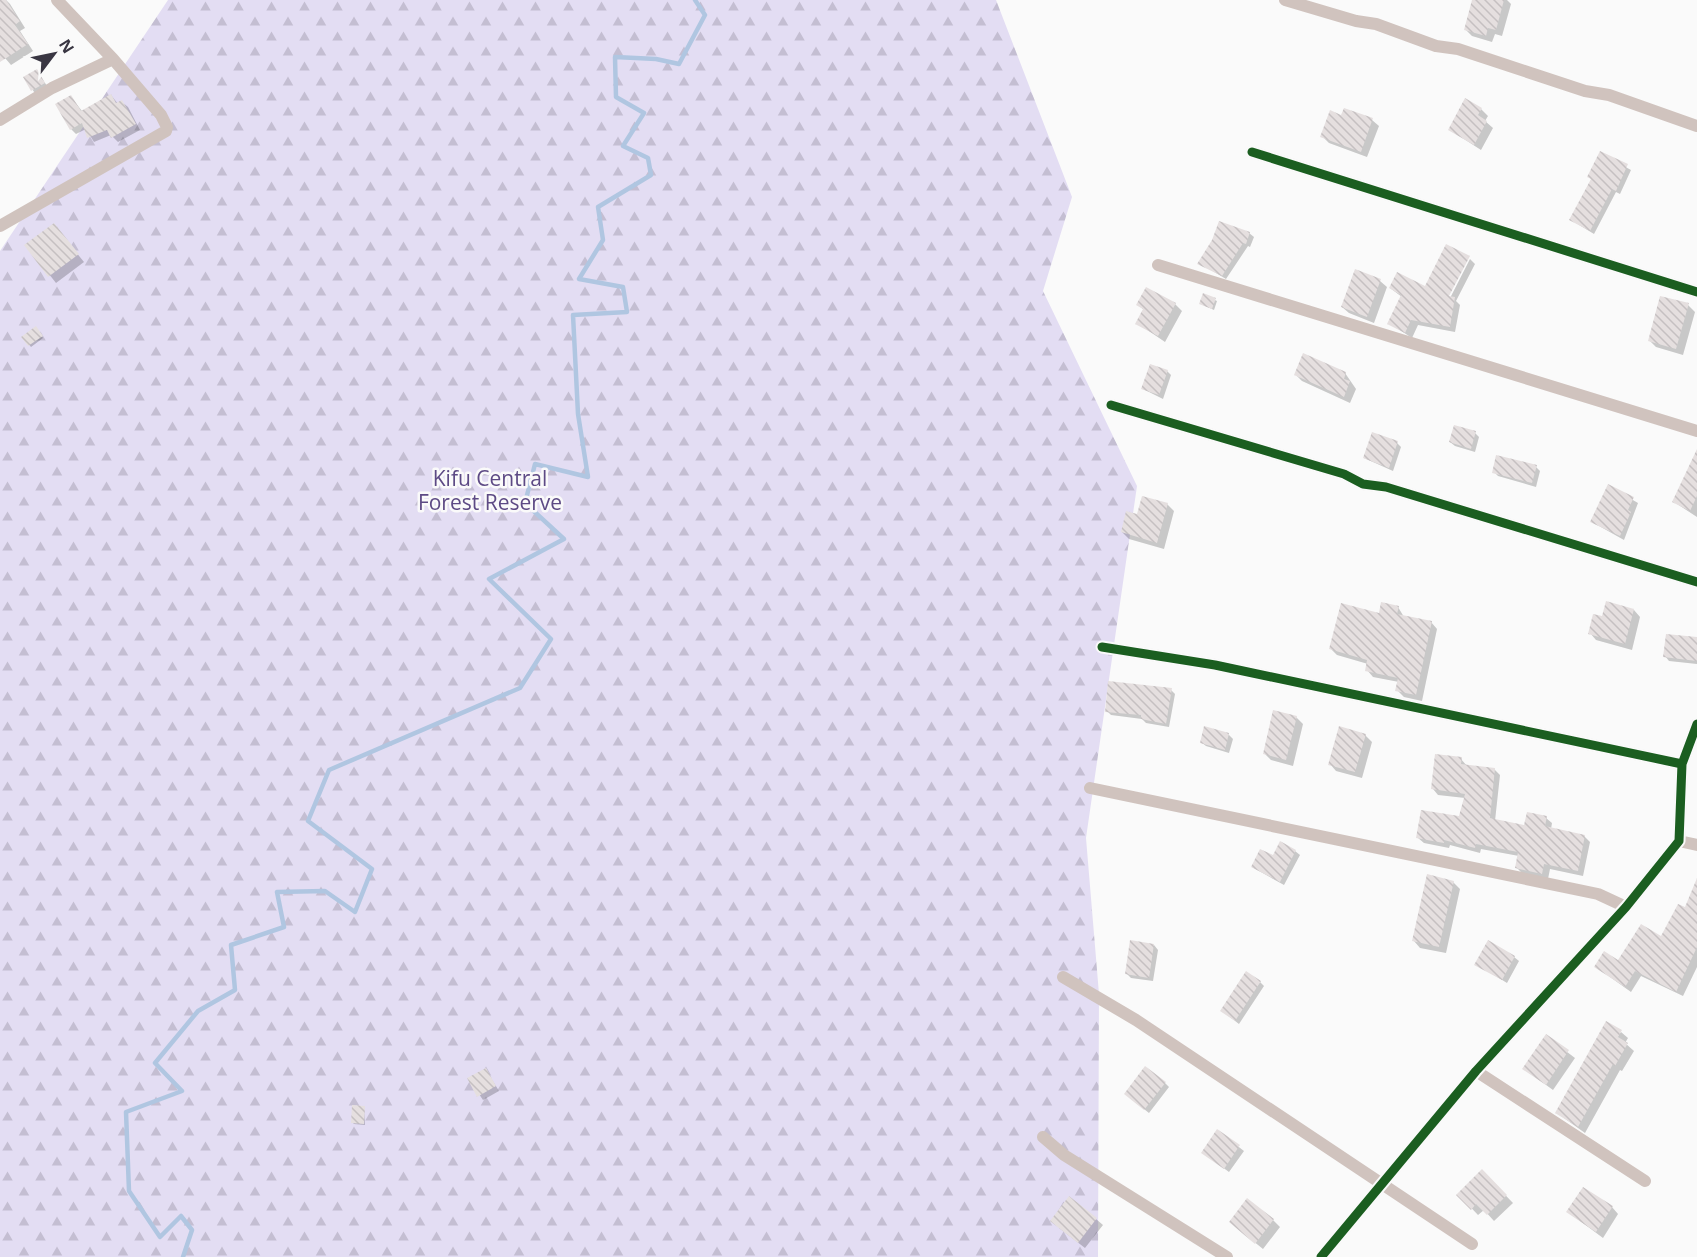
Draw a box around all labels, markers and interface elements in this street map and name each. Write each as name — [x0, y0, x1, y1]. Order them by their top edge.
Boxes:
north arrow — [24, 24, 84, 84]
text: N — [54, 35, 79, 57]
park label: Kifu Central Forest Reserve — [418, 464, 562, 516]

